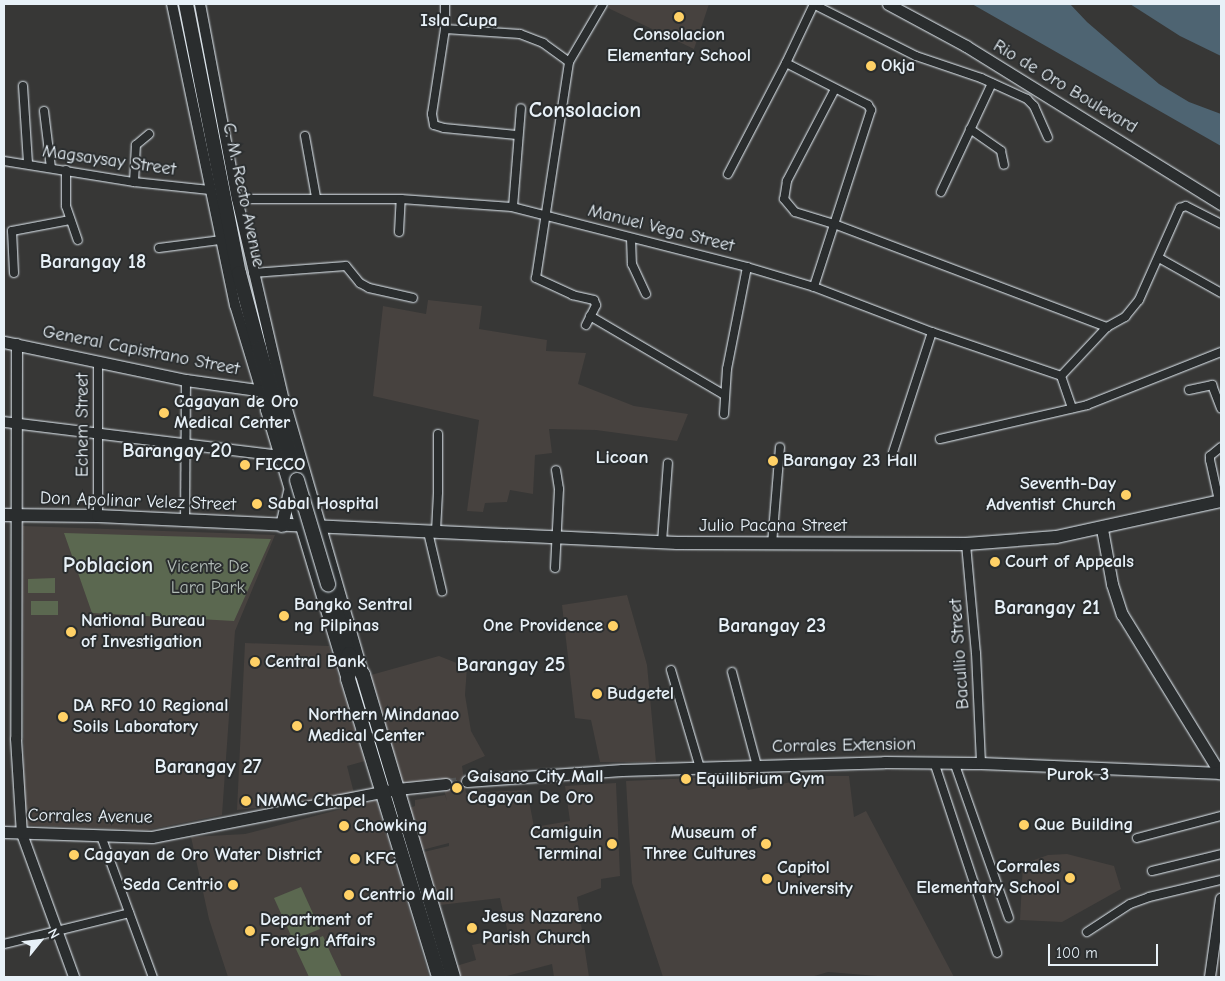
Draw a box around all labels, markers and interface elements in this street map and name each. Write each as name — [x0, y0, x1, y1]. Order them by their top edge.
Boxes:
district label: Isla Cupa — [420, 10, 498, 32]
marker: Consolacion Elementary School — [673, 11, 685, 23]
place label: Consolacion Elementary School — [607, 25, 751, 68]
street label: Rio de Oro Boulevard — [989, 35, 1141, 139]
place label: Okja — [881, 55, 915, 77]
marker: Okja — [865, 60, 877, 72]
district label: Consolacion — [529, 98, 641, 124]
street label: C. M. Recto Avenue — [217, 121, 269, 269]
street label: Magsaysay Street — [41, 141, 177, 181]
street label: Manuel Vega Street — [586, 200, 736, 258]
district label: Barangay 18 — [40, 249, 146, 273]
street label: General Capistrano Street — [41, 321, 241, 381]
street label: Echem Street — [72, 373, 94, 477]
place label: Cagayan de Oro Medical Center — [174, 392, 299, 434]
marker: Cagayan de Oro Medical Center — [158, 407, 170, 419]
district label: Barangay 20 — [122, 438, 232, 462]
district label: Licoan — [595, 447, 649, 469]
place label: Barangay 23 Hall — [783, 450, 917, 472]
place label: FICCO — [255, 454, 305, 476]
marker: Barangay 23 Hall — [767, 455, 779, 467]
marker: FICCO — [239, 459, 251, 471]
place label: Seventh-Day Adventist Church — [986, 474, 1116, 516]
street label: Don Apolinar Velez Street — [40, 488, 236, 516]
marker: Seventh-Day Adventist Church — [1120, 489, 1132, 501]
place label: Sabal Hospital — [268, 493, 379, 515]
marker: Sabal Hospital — [250, 497, 264, 511]
street label: Julio Pacana Street — [699, 515, 847, 537]
place label: Court of Appeals — [1005, 551, 1134, 573]
district label: Poblacion — [63, 553, 153, 579]
marker: Court of Appeals — [989, 556, 1001, 568]
park label: Vicente De Lara Park — [167, 557, 249, 600]
place label: Bangko Sentral ng Pilpinas — [294, 595, 412, 638]
district label: Barangay 21 — [994, 595, 1100, 619]
street label: Bacullio Street — [945, 598, 975, 710]
marker: Bangko Sentral ng Pilpinas — [278, 610, 290, 622]
place label: National Bureau of Investigation — [81, 611, 205, 654]
district label: Barangay 23 — [718, 613, 826, 637]
place label: One Providence — [483, 615, 603, 637]
marker: One Providence — [607, 620, 619, 632]
marker: National Bureau of Investigation — [65, 626, 77, 638]
place label: Central Bank — [265, 651, 366, 673]
district label: Barangay 25 — [457, 652, 565, 676]
marker: Central Bank — [249, 656, 261, 668]
place label: Budgetel — [607, 683, 674, 705]
marker: Budgetel — [591, 688, 603, 700]
place label: DA RFO 10 Regional Soils Laboratory — [73, 696, 228, 739]
place label: Northern Mindanao Medical Center — [308, 705, 459, 748]
marker: DA RFO 10 Regional Soils Laboratory — [57, 711, 69, 723]
marker: Northern Mindanao Medical Center — [290, 719, 304, 733]
street label: Corrales Extension — [772, 734, 916, 758]
district label: Barangay 27 — [154, 754, 262, 778]
district label: Purok 3 — [1047, 764, 1109, 786]
place label: Gaisano City Mall Cagayan De Oro — [467, 767, 603, 810]
place label: Equilibrium Gym — [696, 768, 825, 790]
marker: Equilibrium Gym — [680, 773, 692, 785]
marker: Gaisano City Mall Cagayan De Oro — [451, 782, 463, 794]
place label: NMMC Chapel — [256, 790, 366, 812]
marker: NMMC Chapel — [240, 795, 252, 807]
street label: Corrales Avenue — [27, 805, 153, 829]
place label: Que Building — [1034, 814, 1133, 836]
place label: Chowking — [354, 815, 428, 837]
marker: Que Building — [1018, 819, 1030, 831]
marker: Chowking — [338, 820, 350, 832]
place label: Camiguin Terminal — [530, 823, 602, 866]
place label: Museum of Three Cultures — [643, 823, 756, 866]
marker: Camiguin Terminal — [606, 838, 618, 850]
marker: Museum of Three Cultures — [760, 838, 772, 850]
place label: Cagayan de Oro Water District — [84, 844, 322, 866]
place label: KFC — [365, 848, 396, 870]
marker: Cagayan de Oro Water District — [68, 849, 80, 861]
marker: KFC — [349, 853, 361, 865]
place label: Corrales Elementary School — [916, 857, 1060, 900]
place label: Capitol University — [777, 858, 853, 901]
marker: Corrales Elementary School — [1064, 872, 1076, 884]
marker: Capitol University — [761, 873, 773, 885]
place label: Seda Centrio — [123, 874, 223, 896]
marker: Seda Centrio — [227, 879, 239, 891]
place label: Centrio Mall — [359, 884, 454, 906]
marker: Centrio Mall — [343, 889, 355, 901]
place label: Jesus Nazareno Parish Church — [482, 907, 602, 950]
place label: Department of Foreign Affairs — [260, 910, 375, 952]
north arrow — [15, 916, 65, 966]
marker: Jesus Nazareno Parish Church — [466, 922, 478, 934]
text: N — [44, 925, 63, 942]
marker: Department of Foreign Affairs — [244, 925, 256, 937]
scale bar — [1050, 934, 1160, 966]
text: 100 m — [1056, 944, 1098, 962]

